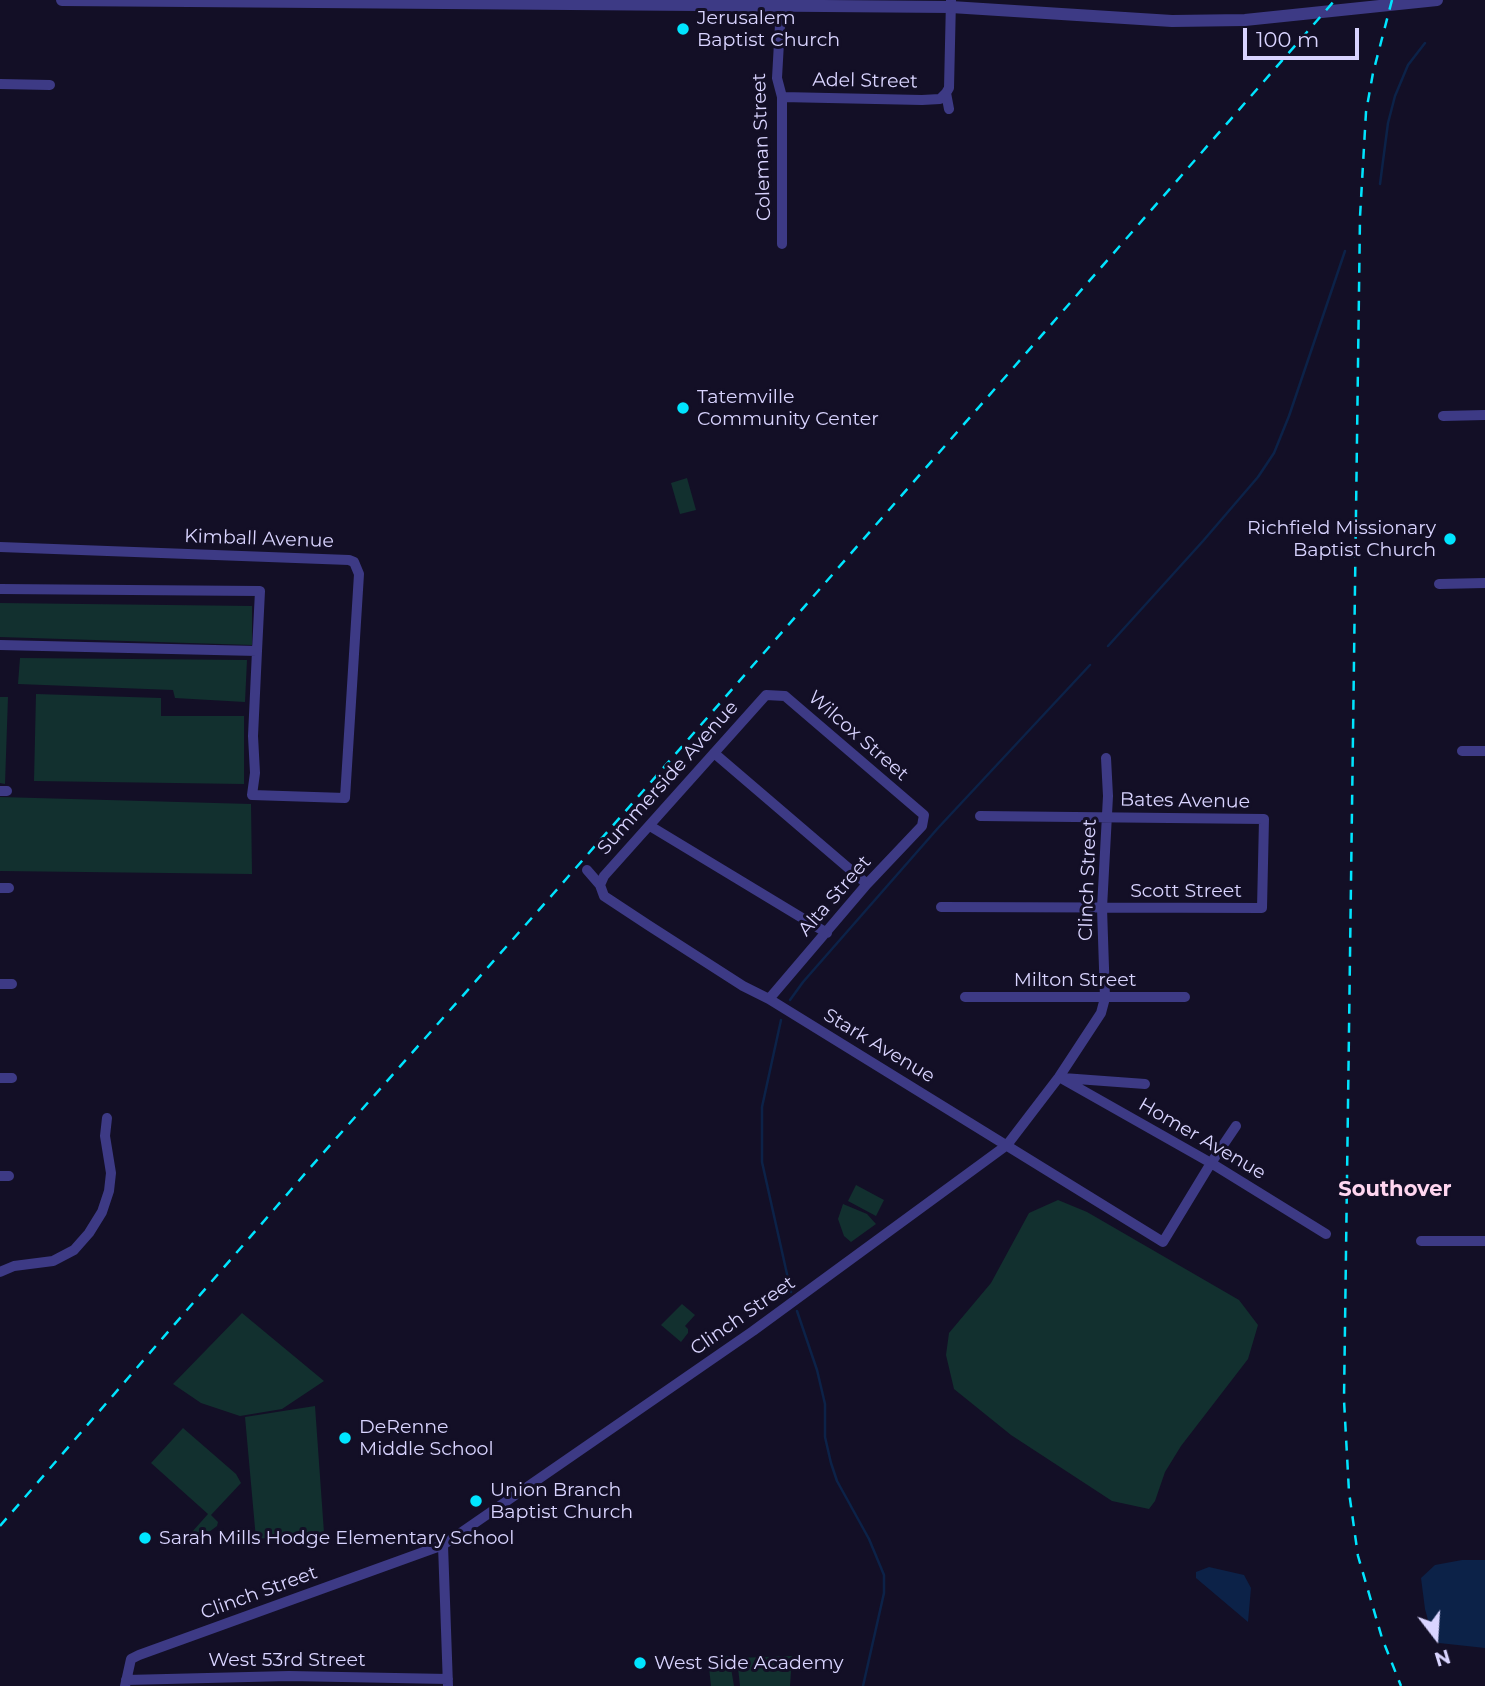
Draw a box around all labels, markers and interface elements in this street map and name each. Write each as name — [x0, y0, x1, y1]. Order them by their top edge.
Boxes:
place label: Jerusalem Baptist Church — [697, 7, 840, 51]
scale bar — [1247, 14, 1362, 58]
marker: Jerusalem Baptist Church — [675, 21, 691, 37]
text: 100 m — [1256, 27, 1319, 52]
street label: Adel Street — [812, 69, 918, 93]
street label: Coleman Street — [748, 73, 776, 221]
place label: Tatemville Community Center — [697, 386, 879, 430]
marker: Tatemville Community Center — [675, 400, 691, 416]
place label: Richfield Missionary Baptist Church — [1247, 517, 1436, 561]
street label: Kimball Avenue — [184, 525, 334, 553]
marker: Richfield Missionary Baptist Church — [1442, 531, 1458, 547]
street label: Wilcox Street — [803, 686, 913, 786]
street label: Summerside Avenue — [593, 696, 743, 860]
street label: Bates Avenue — [1120, 788, 1250, 814]
street label: Clinch Street — [1074, 818, 1102, 942]
street label: Alta Street — [794, 851, 876, 941]
street label: Scott Street — [1130, 880, 1242, 902]
street label: Milton Street — [1014, 969, 1136, 991]
street label: Stark Avenue — [819, 1004, 939, 1088]
street label: Homer Avenue — [1134, 1093, 1270, 1185]
district label: Southover — [1338, 1177, 1452, 1203]
street label: Clinch Street — [686, 1272, 800, 1360]
place label: DeRenne Middle School — [359, 1416, 494, 1460]
marker: DeRenne Middle School — [337, 1430, 353, 1446]
place label: Union Branch Baptist Church — [490, 1479, 633, 1523]
marker: Union Branch Baptist Church — [468, 1493, 484, 1509]
place label: Sarah Mills Hodge Elementary School — [159, 1527, 514, 1549]
marker: Sarah Mills Hodge Elementary School — [137, 1530, 153, 1546]
street label: Clinch Street — [198, 1561, 320, 1625]
north arrow — [1401, 1602, 1471, 1672]
text: N — [1432, 1644, 1453, 1671]
street label: West 53rd Street — [208, 1649, 366, 1671]
place label: West Side Academy — [654, 1652, 844, 1674]
marker: West Side Academy — [632, 1655, 648, 1671]

